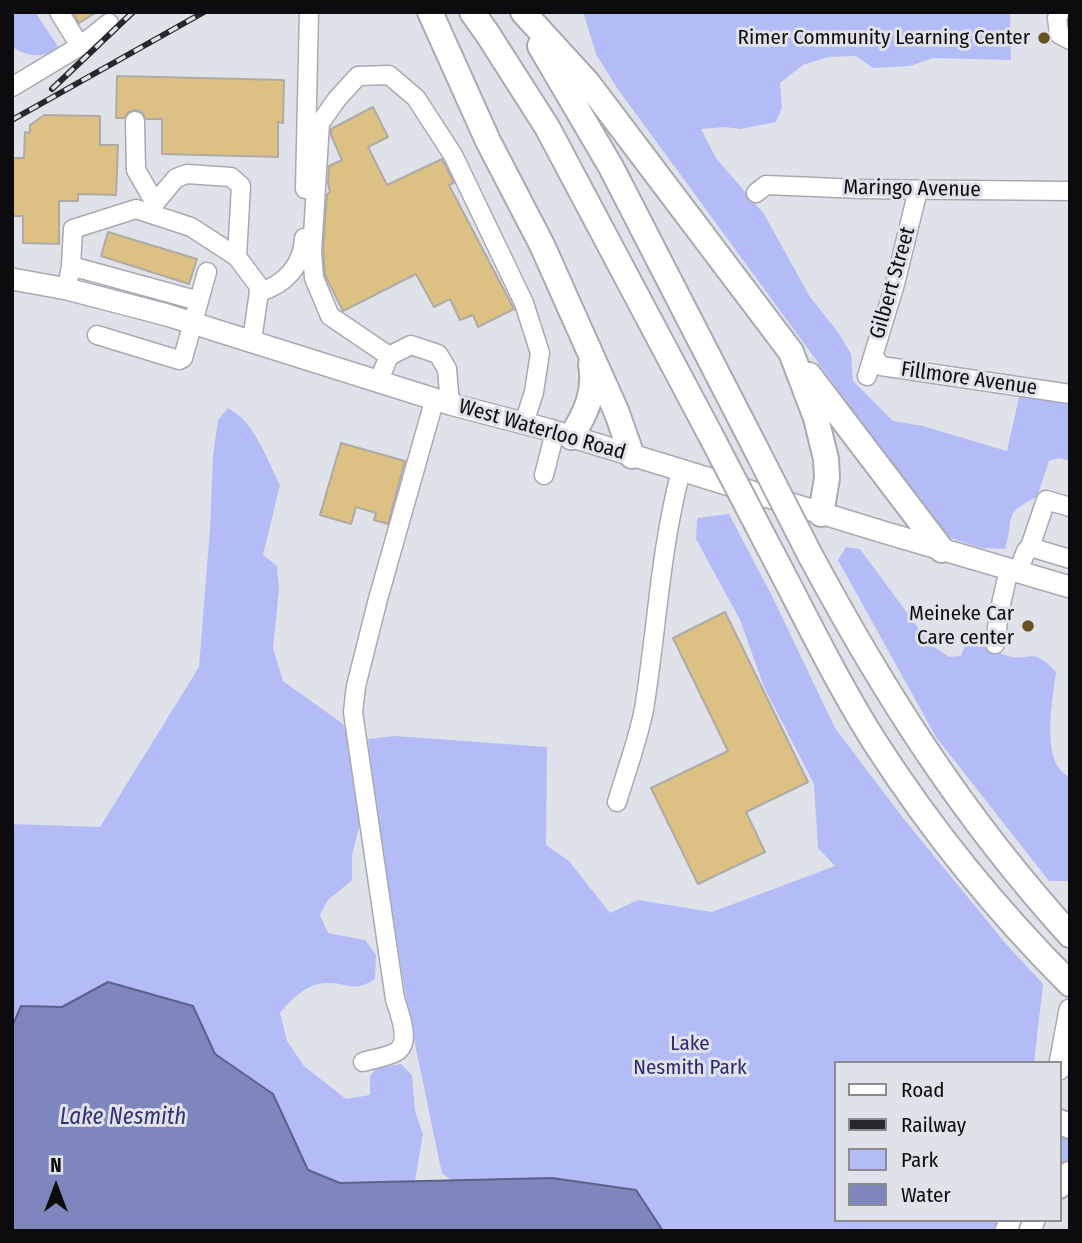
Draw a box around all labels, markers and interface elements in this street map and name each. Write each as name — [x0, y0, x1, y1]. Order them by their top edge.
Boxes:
place label: Rimer Community Learning Center — [738, 25, 1030, 51]
marker: Rimer Community Learning Center — [1036, 30, 1052, 46]
street label: Maringo Avenue — [843, 175, 981, 203]
street label: Gilbert Street — [865, 224, 921, 342]
street label: Fillmore Avenue — [899, 357, 1039, 401]
street label: West Waterloo Road — [456, 394, 628, 466]
place label: Meineke Car Care center — [909, 601, 1014, 651]
marker: Meineke Car Care center — [1020, 618, 1036, 634]
park label: Lake Nesmith Park — [633, 1031, 747, 1081]
legend — [834, 1061, 1061, 1222]
text: Road — [901, 1077, 945, 1103]
water label: Lake Nesmith — [60, 1104, 186, 1132]
text: Railway — [901, 1112, 966, 1138]
text: Park — [901, 1147, 938, 1173]
north arrow — [21, 1152, 91, 1222]
text: N — [50, 1154, 62, 1177]
text: Water — [901, 1182, 951, 1208]

